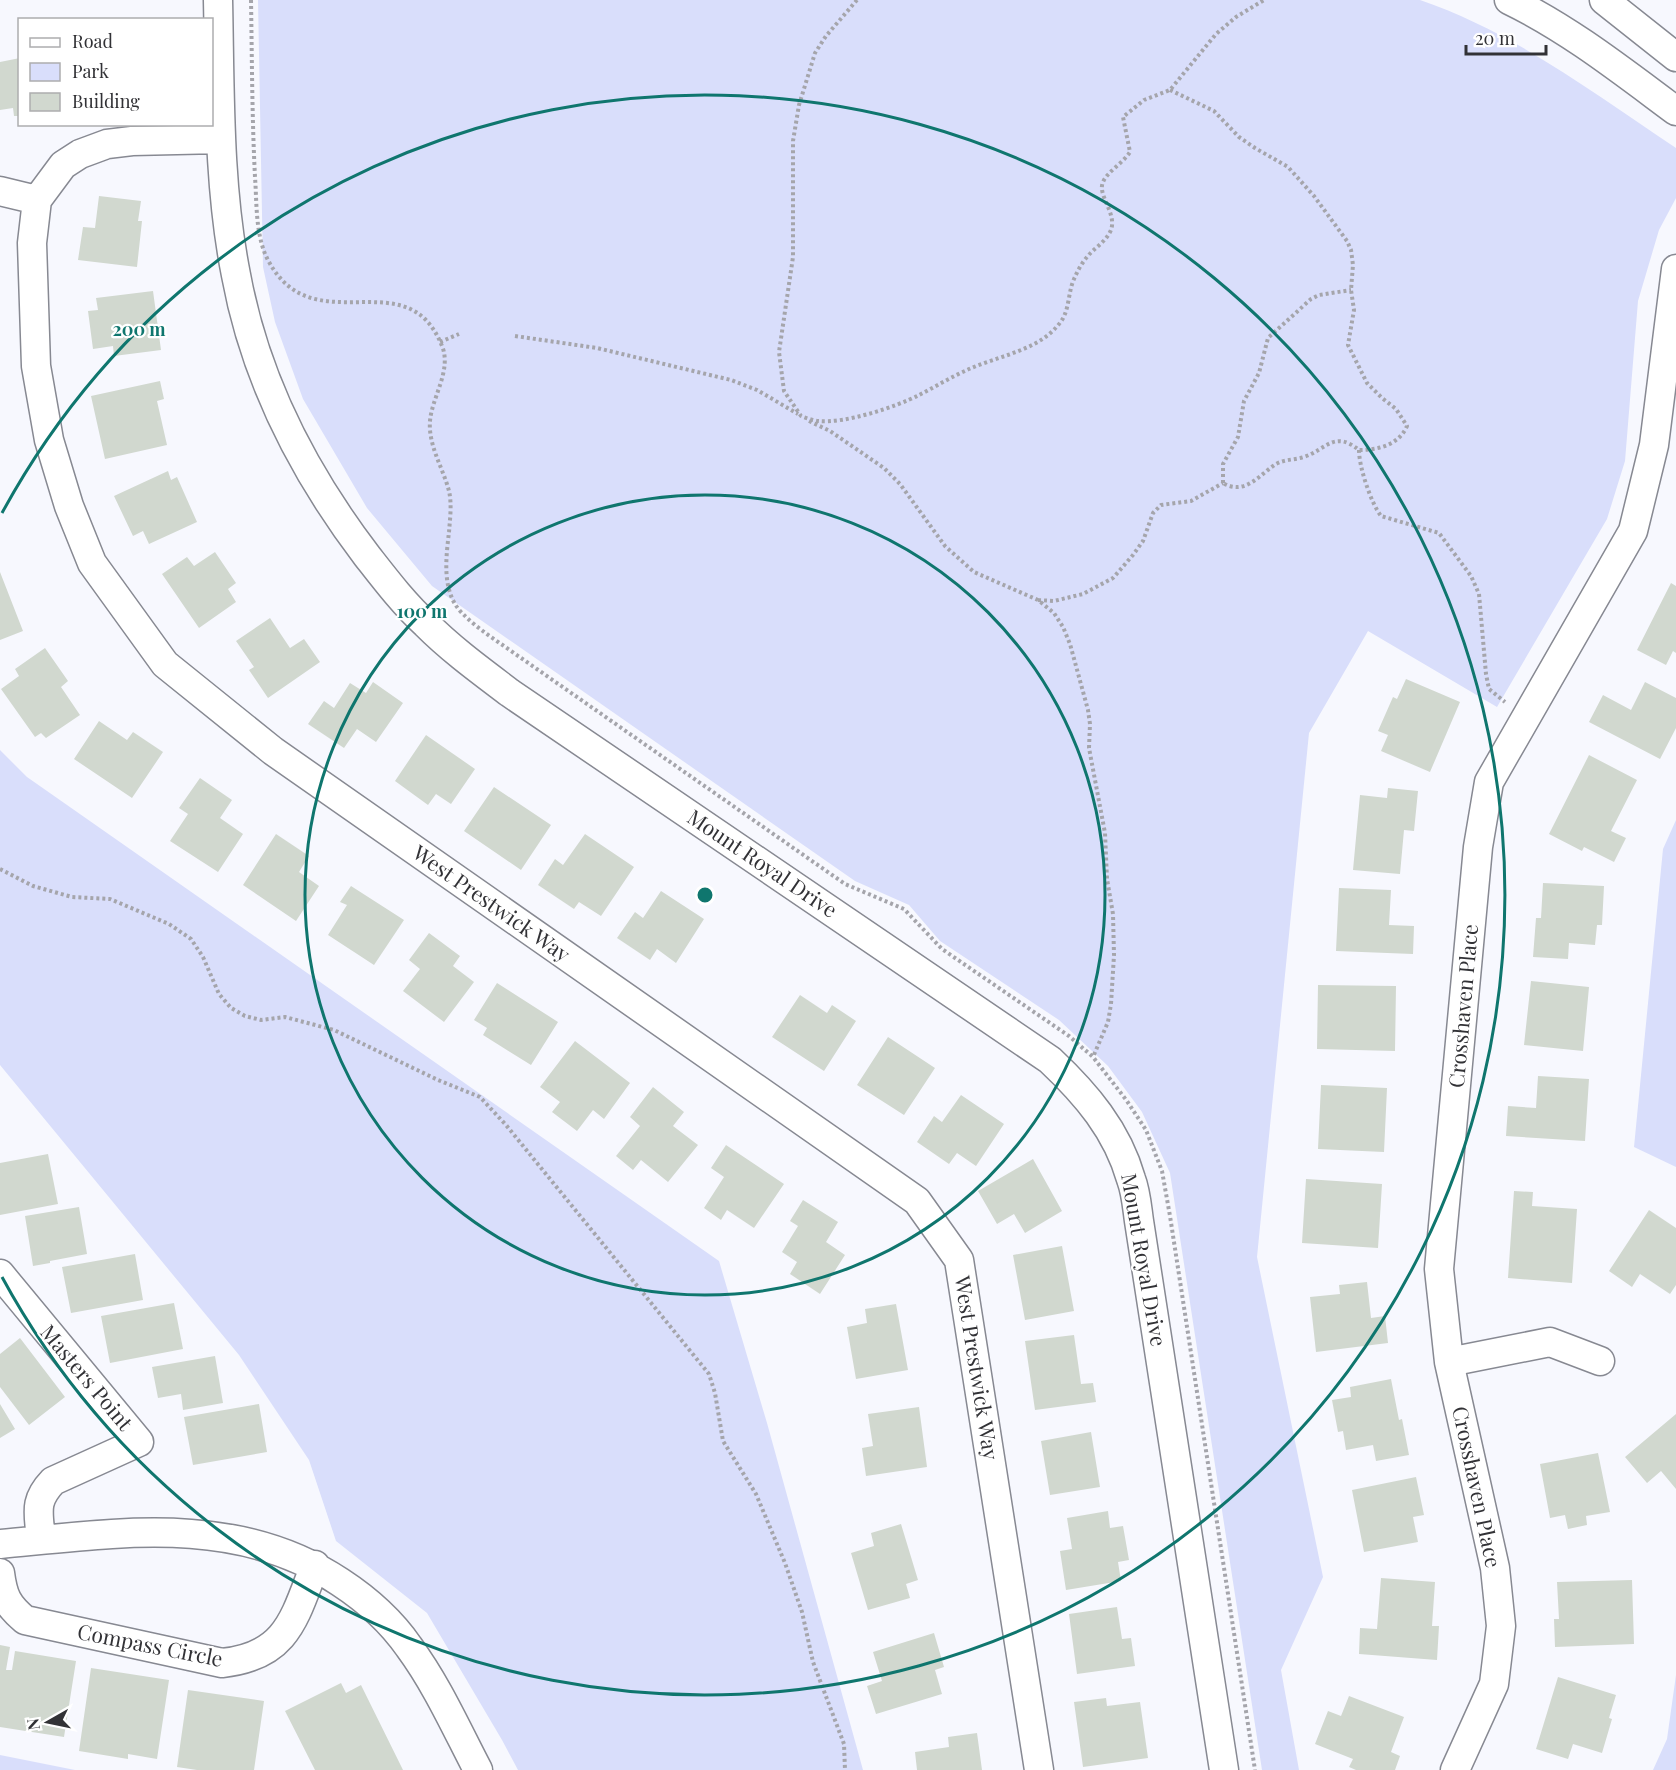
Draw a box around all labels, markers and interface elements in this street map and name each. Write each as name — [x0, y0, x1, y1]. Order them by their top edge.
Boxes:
legend — [18, 18, 213, 126]
scale bar — [1466, 18, 1546, 56]
text: 20 m — [1475, 26, 1515, 50]
text: Road — [72, 29, 113, 53]
text: Park — [72, 59, 109, 83]
text: Building — [72, 89, 140, 113]
text: 200 m — [112, 317, 166, 341]
text: 100 m — [397, 599, 448, 623]
street label: Mount Royal Drive — [683, 802, 843, 923]
street label: West Prestwick Way — [407, 837, 577, 967]
centre of rings — [695, 885, 715, 905]
street label: Crosshaven Place — [1441, 923, 1483, 1089]
street label: Mount Royal Drive — [1116, 1171, 1174, 1348]
street label: West Prestwick Way — [949, 1273, 1006, 1462]
street label: Masters Point — [35, 1318, 140, 1436]
street label: Crosshaven Place — [1447, 1403, 1509, 1570]
street label: Compass Circle — [75, 1616, 225, 1672]
north arrow — [18, 1692, 78, 1752]
text: N — [21, 1717, 44, 1732]

